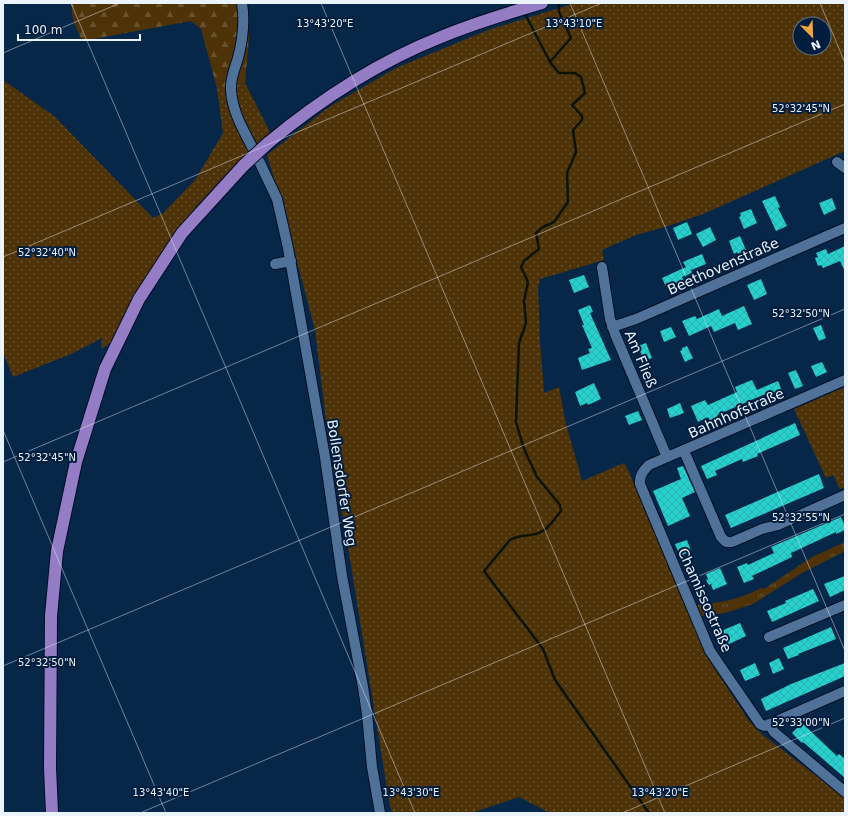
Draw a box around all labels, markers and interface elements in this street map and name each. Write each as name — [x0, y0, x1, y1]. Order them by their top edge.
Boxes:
scale bar — [18, 16, 140, 42]
north arrow — [792, 16, 832, 56]
text: 13°43'20"E — [297, 18, 353, 29]
text: 13°43'10"E — [546, 18, 602, 29]
text: 100 m — [24, 23, 62, 37]
text: N — [809, 37, 822, 53]
text: 52°32'45"N — [772, 103, 830, 114]
street label: Beethovenstraße — [665, 234, 781, 298]
text: 52°32'40"N — [18, 247, 76, 258]
text: 52°32'50"N — [772, 308, 830, 319]
street label: Am Fließ — [622, 328, 660, 390]
street label: Bahnhofstraße — [686, 385, 786, 441]
street label: Bollensdorfer Weg — [324, 418, 360, 548]
text: 52°32'45"N — [18, 452, 76, 463]
text: 52°32'55"N — [772, 512, 830, 523]
street label: Chamissostraße — [675, 545, 735, 655]
text: 52°32'50"N — [18, 657, 76, 668]
text: 52°33'00"N — [772, 717, 830, 728]
text: 13°43'40"E — [133, 787, 189, 798]
text: 13°43'30"E — [383, 787, 439, 798]
text: 13°43'20"E — [632, 787, 688, 798]

